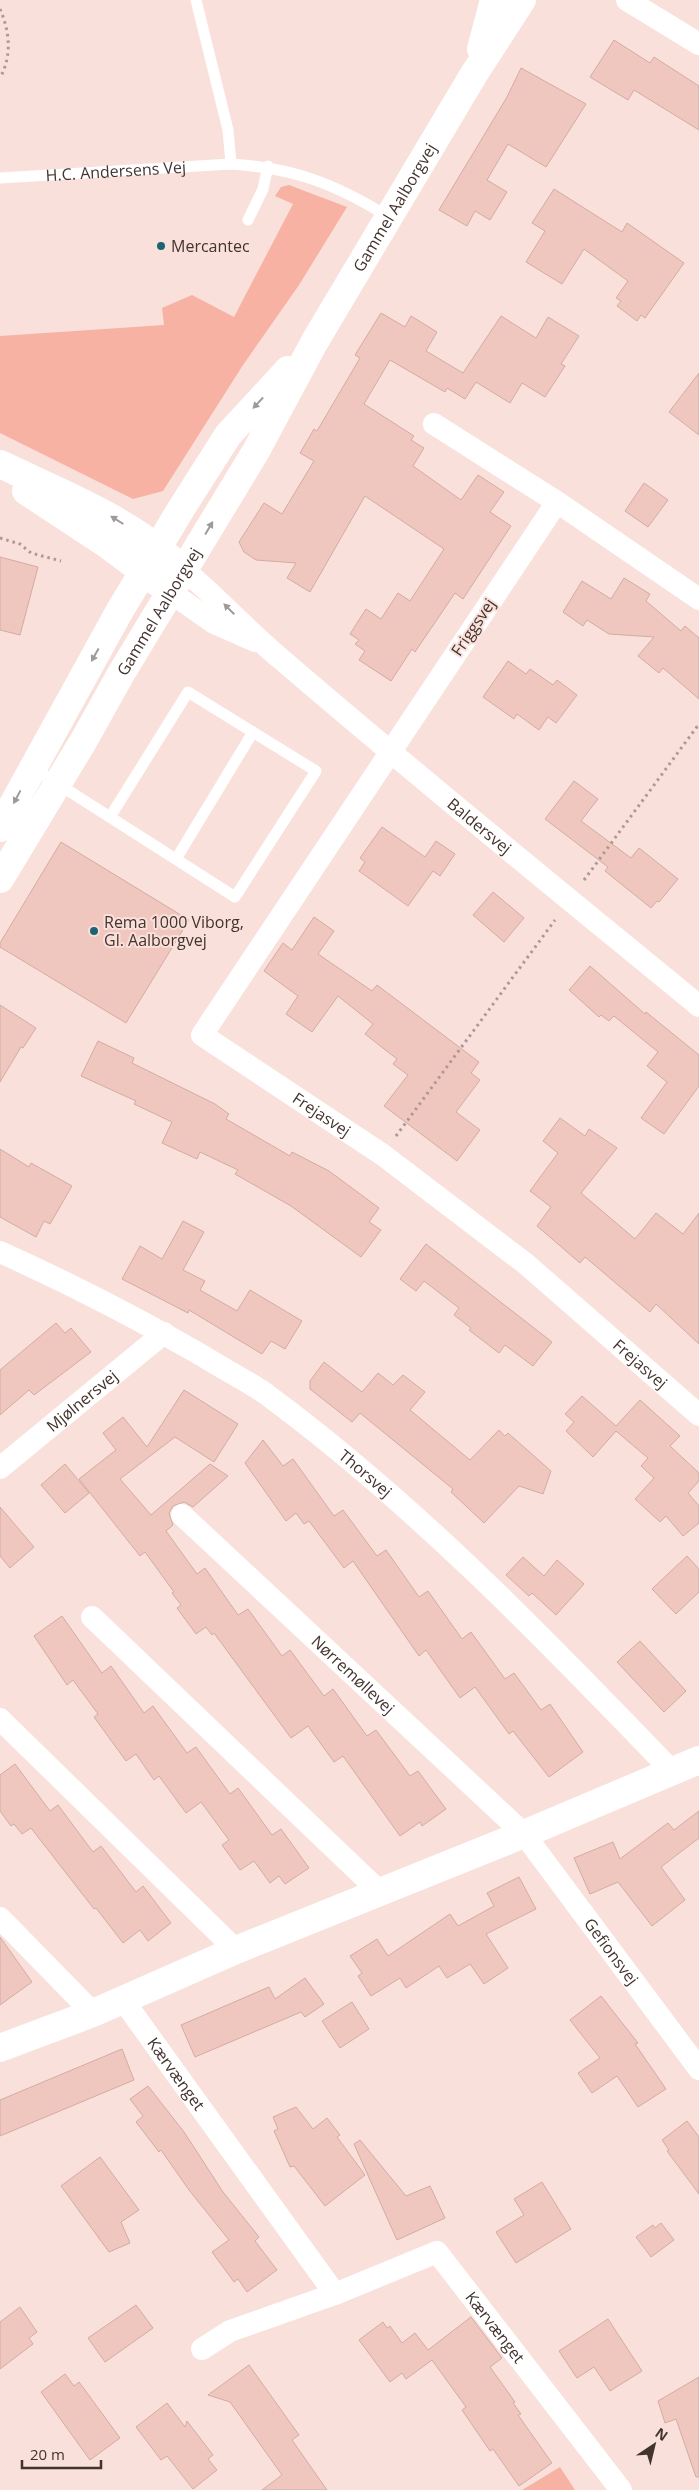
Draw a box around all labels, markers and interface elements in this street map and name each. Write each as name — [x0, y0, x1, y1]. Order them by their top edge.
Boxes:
street label: Gammel Aalborgvej — [348, 139, 441, 276]
street label: H.C. Andersens Vej — [45, 156, 187, 186]
place label: Mercantec — [171, 235, 250, 257]
marker: Mercantec — [155, 240, 167, 252]
one-way arrow — [252, 396, 264, 408]
one-way arrow — [110, 516, 124, 525]
one-way arrow — [205, 521, 214, 534]
street label: Gammel Aalborgvej — [111, 543, 206, 680]
street label: Friggsvej — [446, 594, 500, 660]
one-way arrow — [223, 603, 235, 615]
one-way arrow — [91, 648, 99, 662]
one-way arrow — [13, 790, 21, 805]
street label: Baldersvej — [443, 793, 516, 859]
place label: Rema 1000 Viborg, Gl. Aalborgvej — [104, 911, 244, 951]
marker: Rema 1000 Viborg, Gl. Aalborgvej — [88, 925, 100, 937]
street label: Frejasvej — [288, 1087, 355, 1142]
street label: Frejasvej — [608, 1334, 672, 1394]
street label: Mjølnersvej — [42, 1365, 122, 1436]
street label: Thorsvej — [334, 1444, 397, 1502]
street label: Nørremøllevej — [307, 1630, 399, 1719]
street label: Gefionsvej — [579, 1913, 644, 1989]
street label: Kærvænget — [142, 2033, 210, 2115]
street label: Kærvænget — [460, 2287, 530, 2368]
north arrow — [629, 2420, 679, 2470]
text: N — [652, 2423, 672, 2445]
scale bar — [22, 2438, 101, 2470]
text: 20 m — [30, 2444, 65, 2464]

